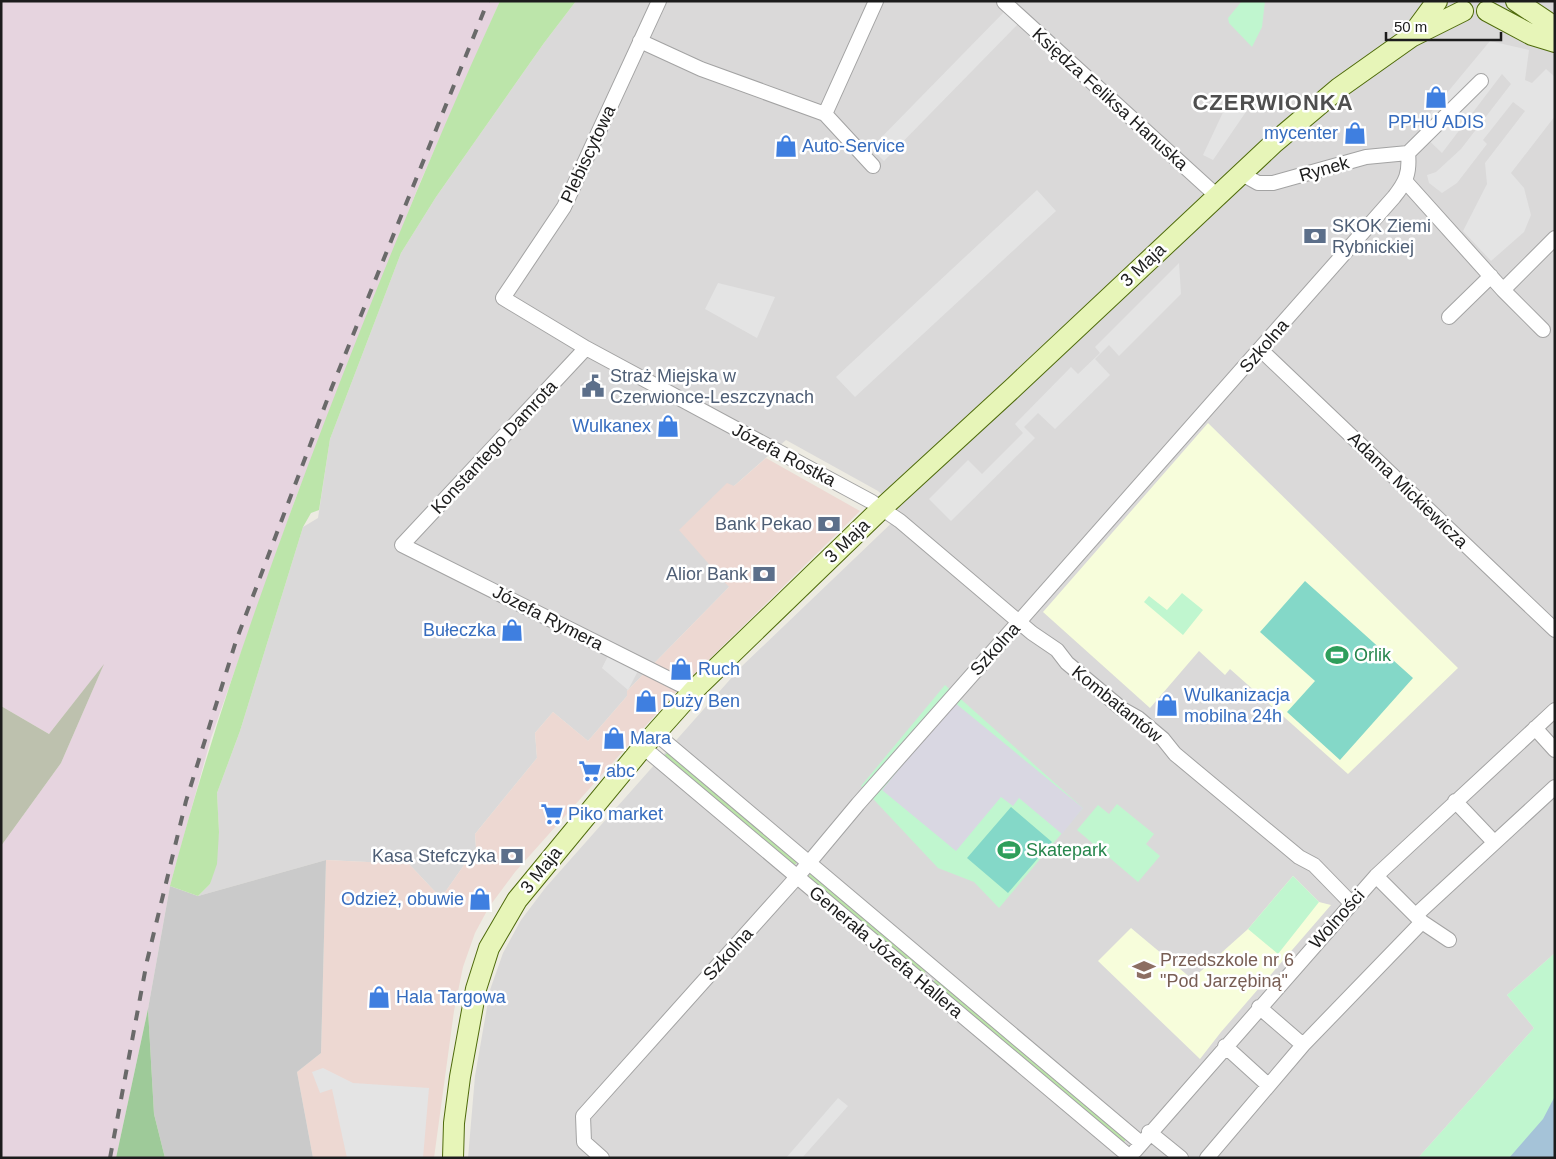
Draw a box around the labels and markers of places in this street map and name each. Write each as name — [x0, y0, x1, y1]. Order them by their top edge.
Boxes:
shop icon: PPHU ADIS — [1423, 84, 1449, 110]
place label: PPHU ADIS — [1388, 112, 1484, 132]
shop icon: mycenter — [1342, 120, 1368, 146]
place label: mycenter — [1264, 123, 1338, 143]
shop icon: Auto-Service — [773, 133, 799, 159]
place label: Auto-Service — [802, 136, 905, 156]
place label: SKOK Ziemi Rybnickiej — [1332, 216, 1431, 257]
bank icon: SKOK Ziemi Rybnickiej — [1302, 223, 1328, 249]
place label: Straż Miejska w Czerwionce-Leszczynach — [610, 366, 814, 407]
public building icon: Straż Miejska w Czerwionce-Leszczynach — [580, 373, 606, 399]
shop icon: Wulkanex — [655, 413, 681, 439]
place label: Wulkanex — [572, 416, 651, 436]
bank icon: Bank Pekao — [816, 511, 842, 537]
place label: Bank Pekao — [715, 514, 812, 534]
bank icon: Alior Bank — [751, 561, 777, 587]
place label: Alior Bank — [666, 564, 749, 584]
shop icon: Bułeczka — [499, 617, 525, 643]
place label: Bułeczka — [423, 620, 497, 640]
sports icon: Orlik — [1324, 642, 1350, 668]
place label: Orlik — [1354, 645, 1392, 665]
shop icon: Ruch — [668, 656, 694, 682]
place label: Ruch — [698, 659, 740, 679]
place label: Wulkanizacja mobilna 24h — [1184, 685, 1291, 726]
shop icon: Duży Ben — [633, 688, 659, 714]
place label: Duży Ben — [662, 691, 740, 711]
shop icon: Wulkanizacja mobilna 24h — [1154, 692, 1180, 718]
shop icon: Mara — [601, 725, 627, 751]
place label: Mara — [630, 728, 672, 748]
supermarket icon: abc — [577, 758, 603, 784]
place label: abc — [606, 761, 635, 781]
supermarket icon: Piko market — [539, 801, 565, 827]
place label: Piko market — [568, 804, 663, 824]
sports icon: Skatepark — [996, 837, 1022, 863]
place label: Skatepark — [1026, 840, 1108, 860]
bank icon: Kasa Stefczyka — [499, 843, 525, 869]
place label: Kasa Stefczyka — [372, 846, 497, 866]
shop icon: Odzież, obuwie — [467, 886, 493, 912]
place label: Odzież, obuwie — [341, 889, 464, 909]
place label: Przedszkole nr 6 "Pod Jarzębiną" — [1160, 950, 1294, 991]
school or university icon: Przedszkole nr 6 "Pod Jarzębiną" — [1131, 957, 1157, 983]
shop icon: Hala Targowa — [366, 984, 392, 1010]
place label: Hala Targowa — [396, 987, 507, 1007]

